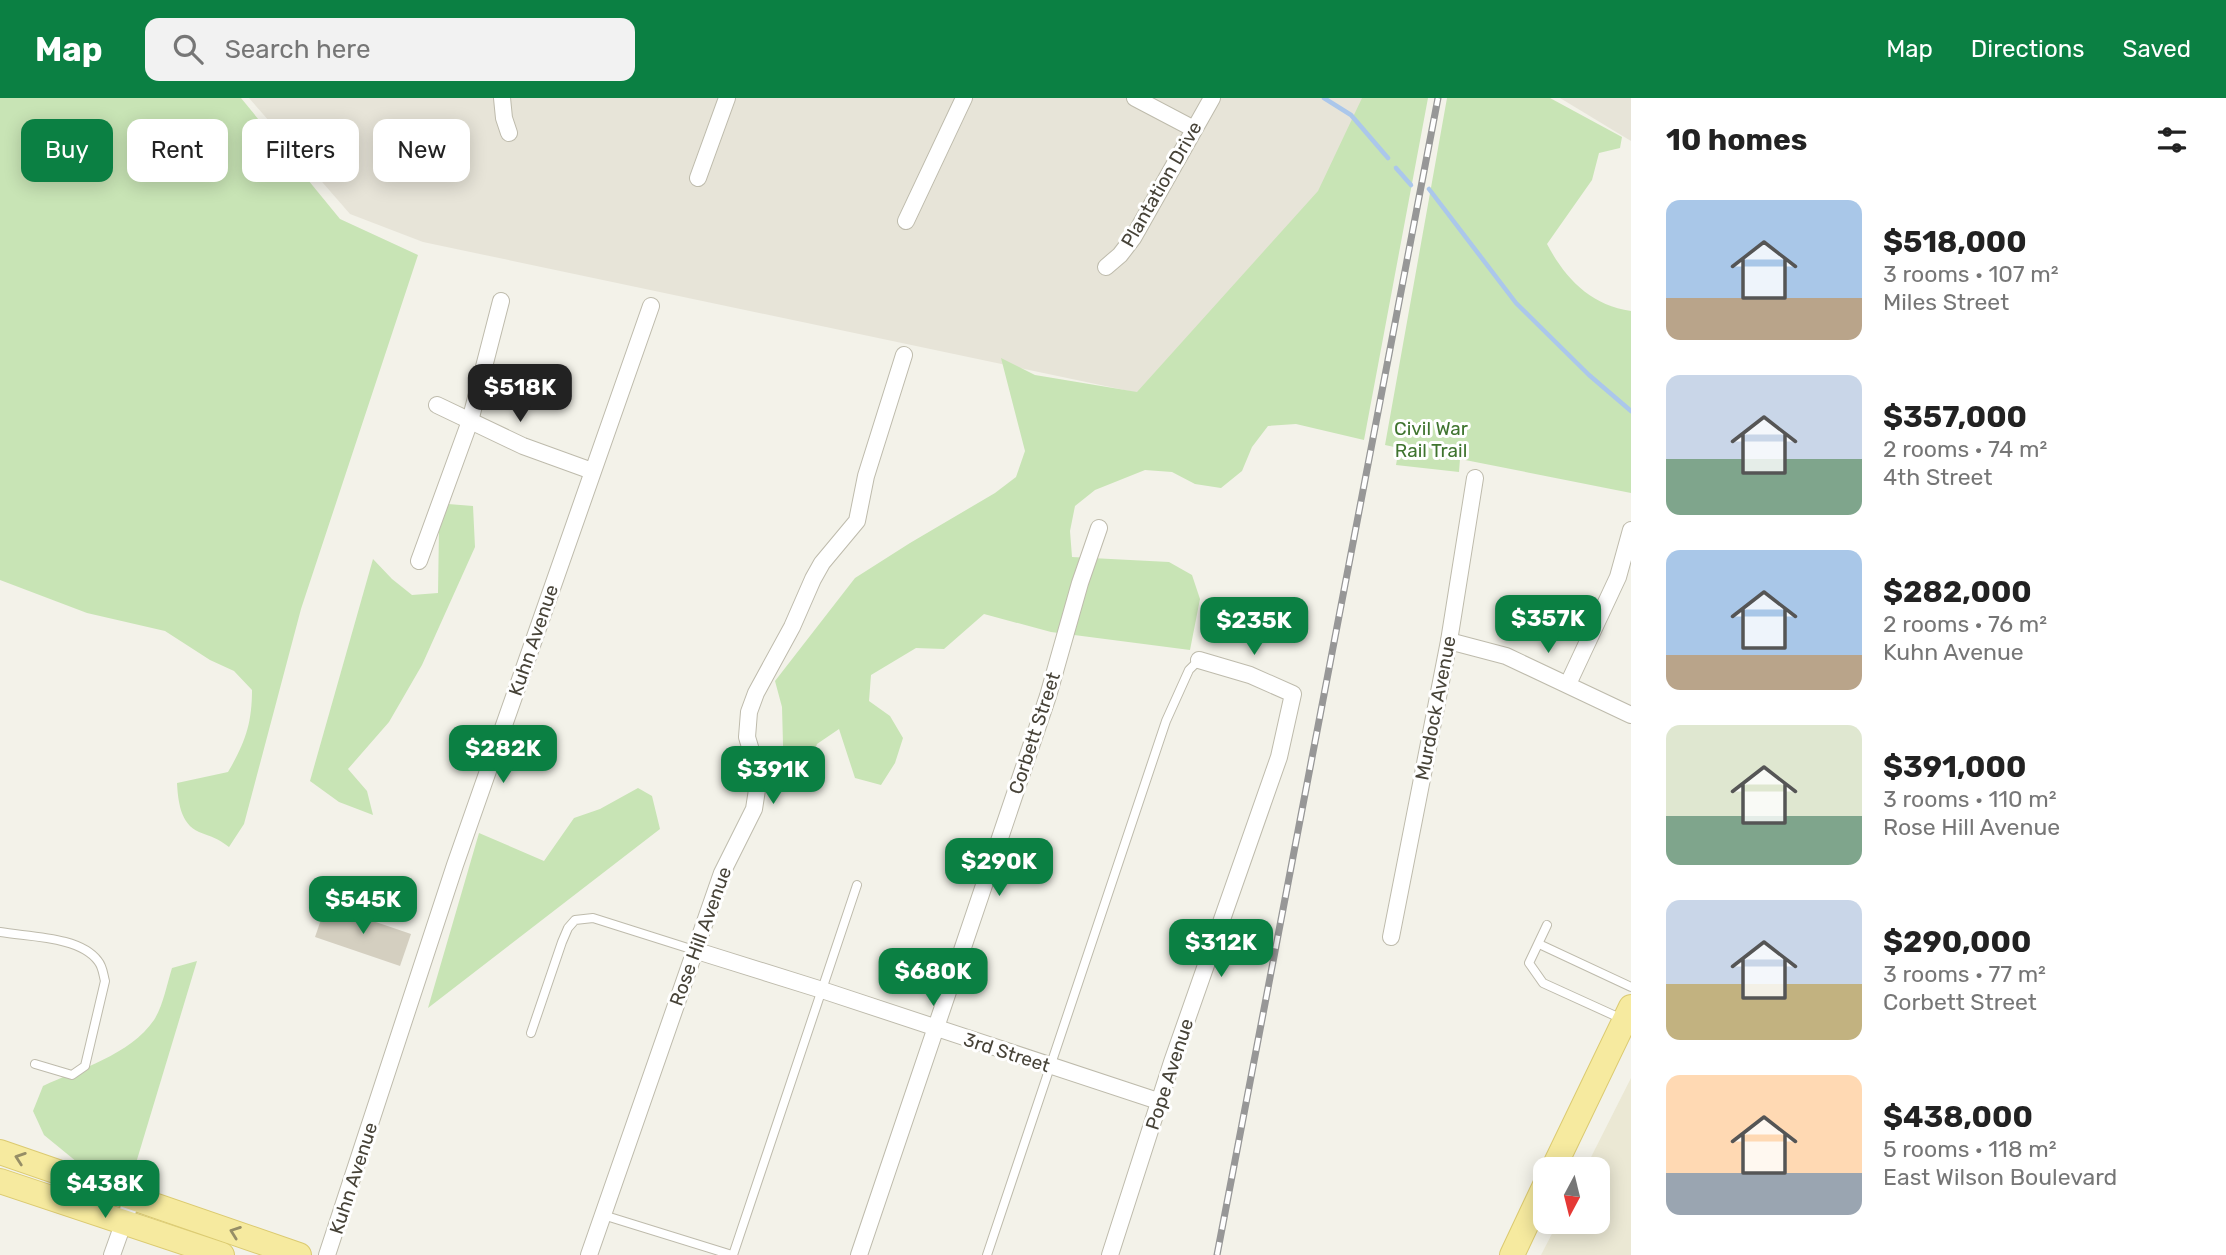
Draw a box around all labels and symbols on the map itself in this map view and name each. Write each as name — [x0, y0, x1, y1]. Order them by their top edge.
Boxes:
street label: Plantation Drive — [1116, 117, 1207, 251]
pin: $518K — [471, 364, 569, 424]
park label: Civil War Rail Trail — [1394, 417, 1469, 462]
street label: Kuhn Avenue — [504, 581, 563, 699]
pin: $357K — [1499, 596, 1597, 655]
pin: $235K — [1205, 598, 1303, 657]
street label: Murdock Avenue — [1410, 634, 1461, 782]
street label: Corbett Street — [1004, 669, 1065, 797]
pin: $282K — [454, 726, 552, 785]
pin: $391K — [724, 746, 822, 806]
pin: $290K — [950, 838, 1048, 898]
street label: Rose Hill Avenue — [665, 863, 736, 1009]
pin: $545K — [314, 876, 412, 936]
pin: $312K — [1172, 920, 1270, 979]
pin: $680K — [884, 948, 982, 1008]
street label: Pope Avenue — [1141, 1016, 1198, 1133]
street label: 3rd Street — [961, 1028, 1053, 1077]
street label: Kuhn Avenue — [325, 1119, 382, 1237]
one-way arrow — [14, 1152, 26, 1166]
north arrow — [1533, 1157, 1610, 1234]
pin: $438K — [56, 1160, 154, 1220]
one-way arrow — [229, 1226, 241, 1240]

